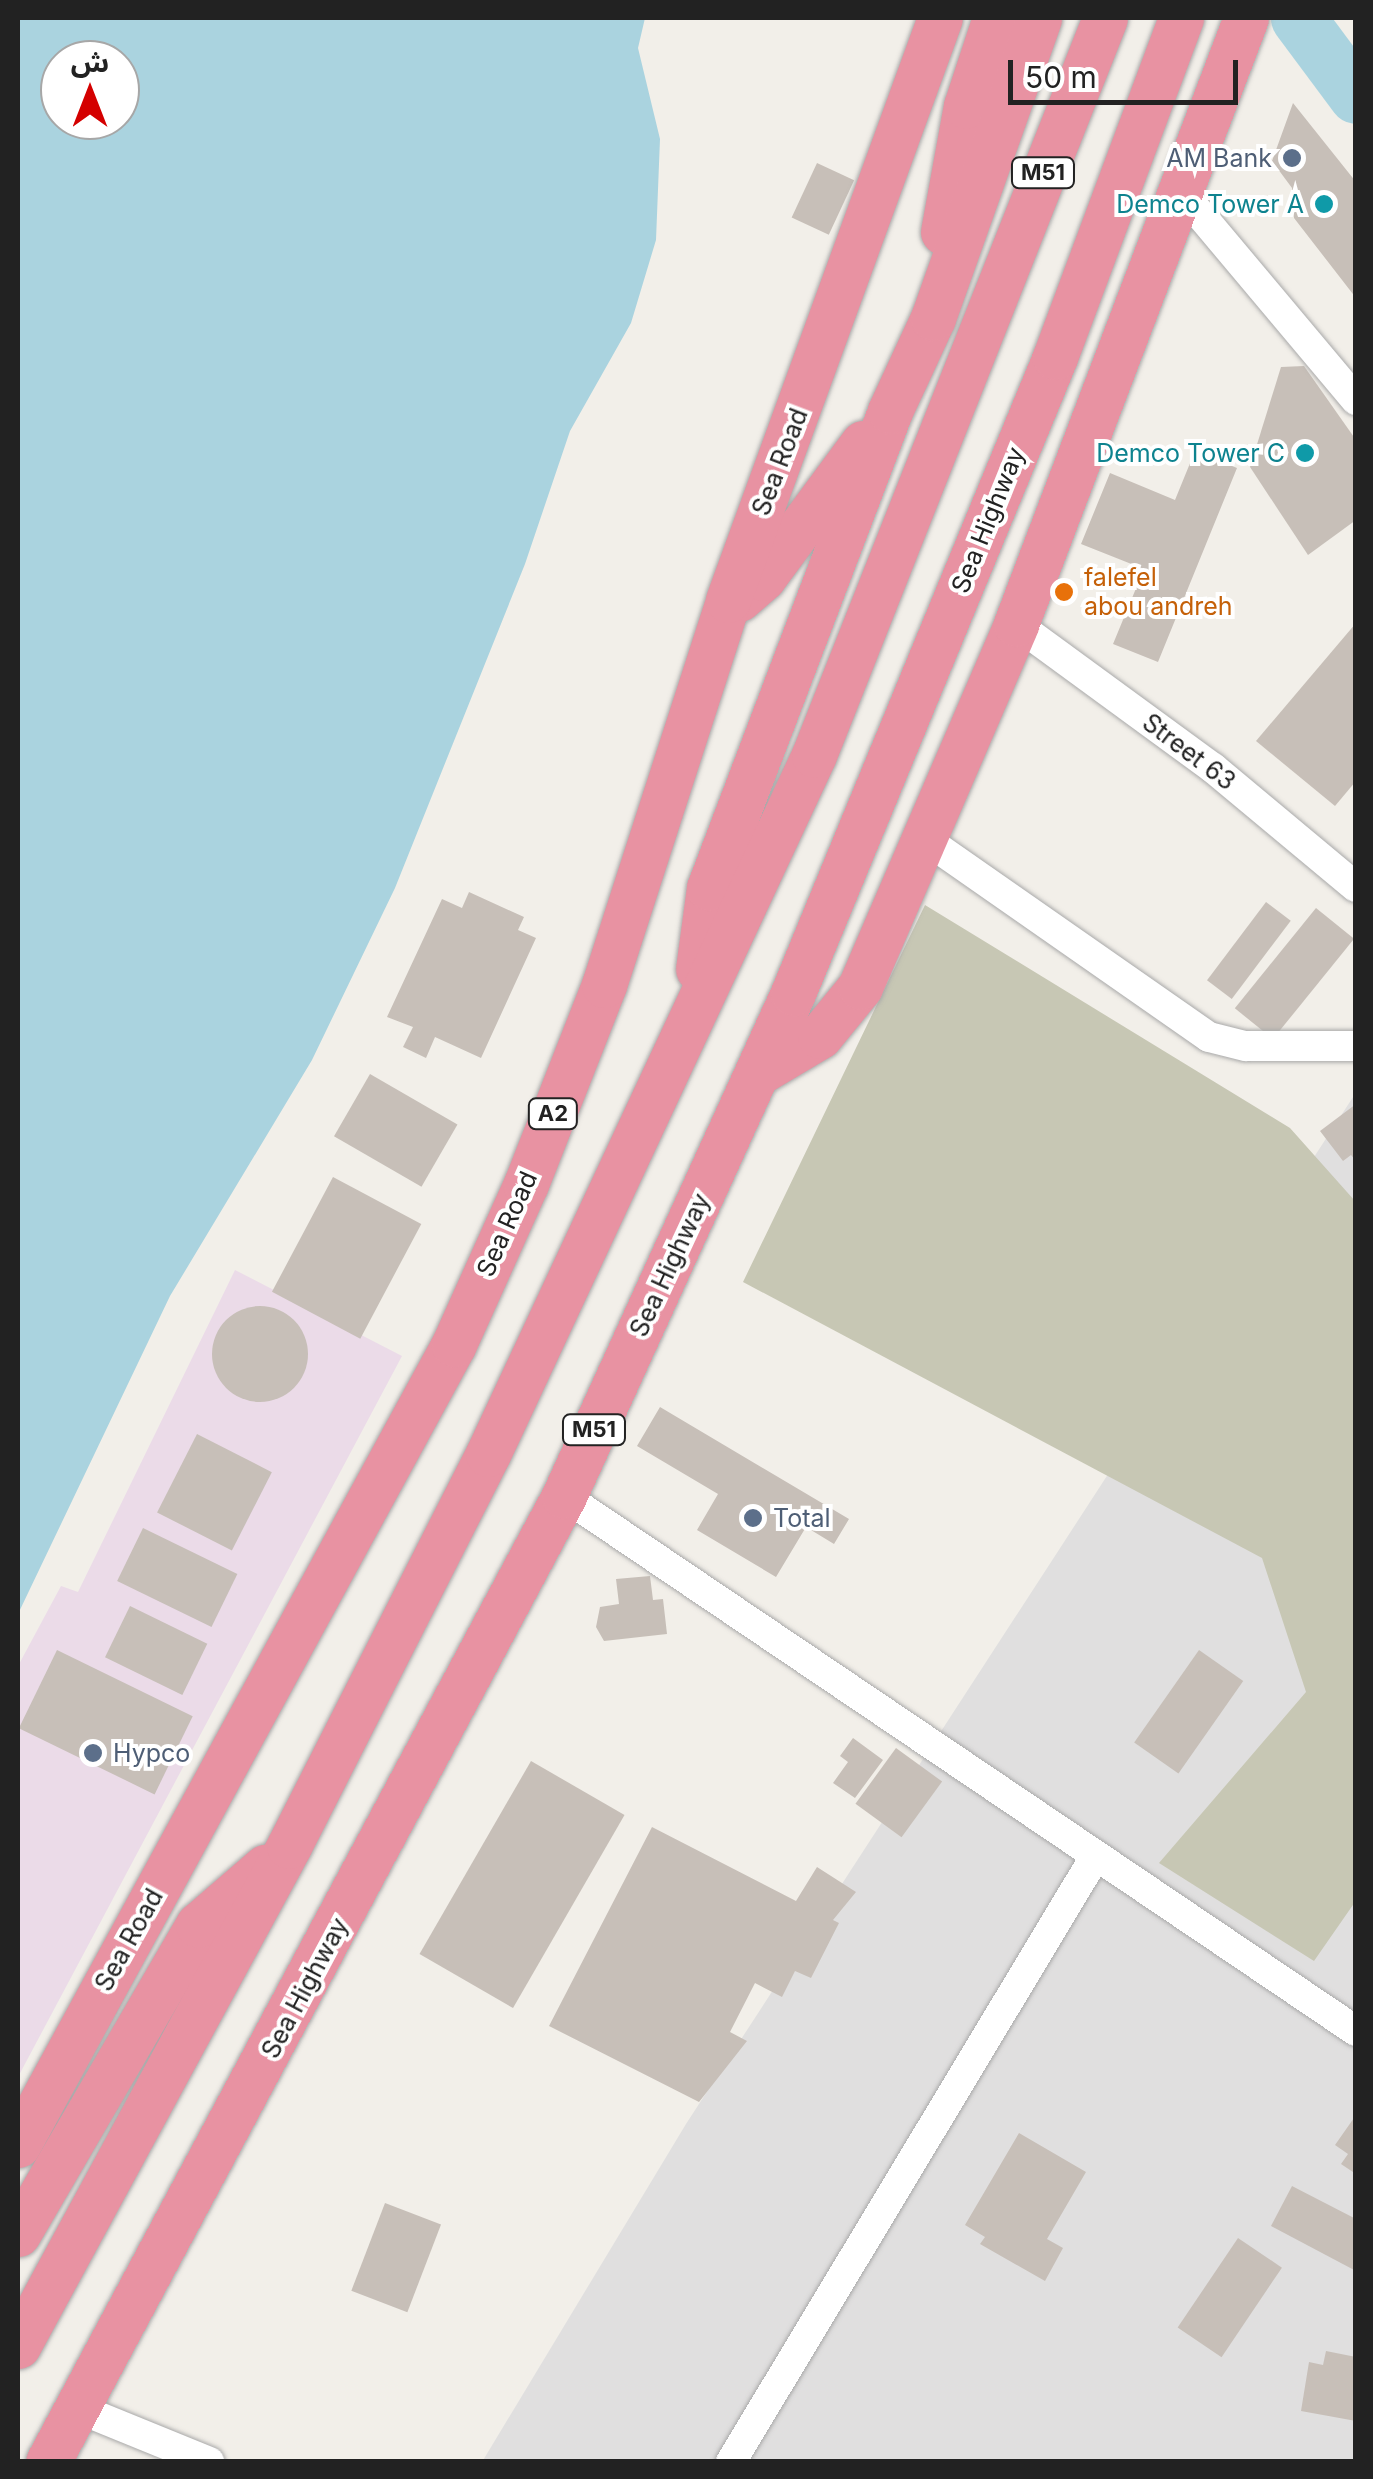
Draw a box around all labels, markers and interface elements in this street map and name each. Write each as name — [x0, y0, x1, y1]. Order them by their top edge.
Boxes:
north arrow — [40, 40, 140, 140]
scale bar — [1013, 40, 1243, 102]
text: ش — [71, 45, 109, 79]
text: 50 m — [1025, 59, 1097, 95]
place label: AM Bank — [1166, 143, 1272, 173]
marker: AM Bank — [1281, 147, 1303, 169]
road number: M51 — [1010, 156, 1076, 190]
place label: Demco Tower A — [1116, 189, 1304, 219]
marker: Demco Tower A — [1313, 193, 1335, 215]
street label: Sea Road — [746, 404, 814, 520]
place label: Demco Tower C — [1096, 438, 1285, 468]
marker: Demco Tower C — [1294, 442, 1316, 464]
street label: Sea Highway — [945, 443, 1031, 597]
place label: falefel abou andreh — [1084, 563, 1233, 622]
marker: falefel abou andreh — [1053, 581, 1075, 603]
street label: Street 63 — [1137, 707, 1241, 797]
road number: A2 — [526, 1097, 580, 1131]
street label: Sea Road — [470, 1167, 544, 1281]
street label: Sea Highway — [624, 1188, 716, 1342]
road number: M51 — [562, 1413, 626, 1447]
place label: Total — [773, 1503, 831, 1533]
marker: Total — [742, 1507, 764, 1529]
place label: Hypco — [113, 1738, 190, 1768]
marker: Hypco — [82, 1742, 104, 1764]
street label: Sea Road — [89, 1884, 169, 1996]
street label: Sea Highway — [255, 1913, 355, 2063]

